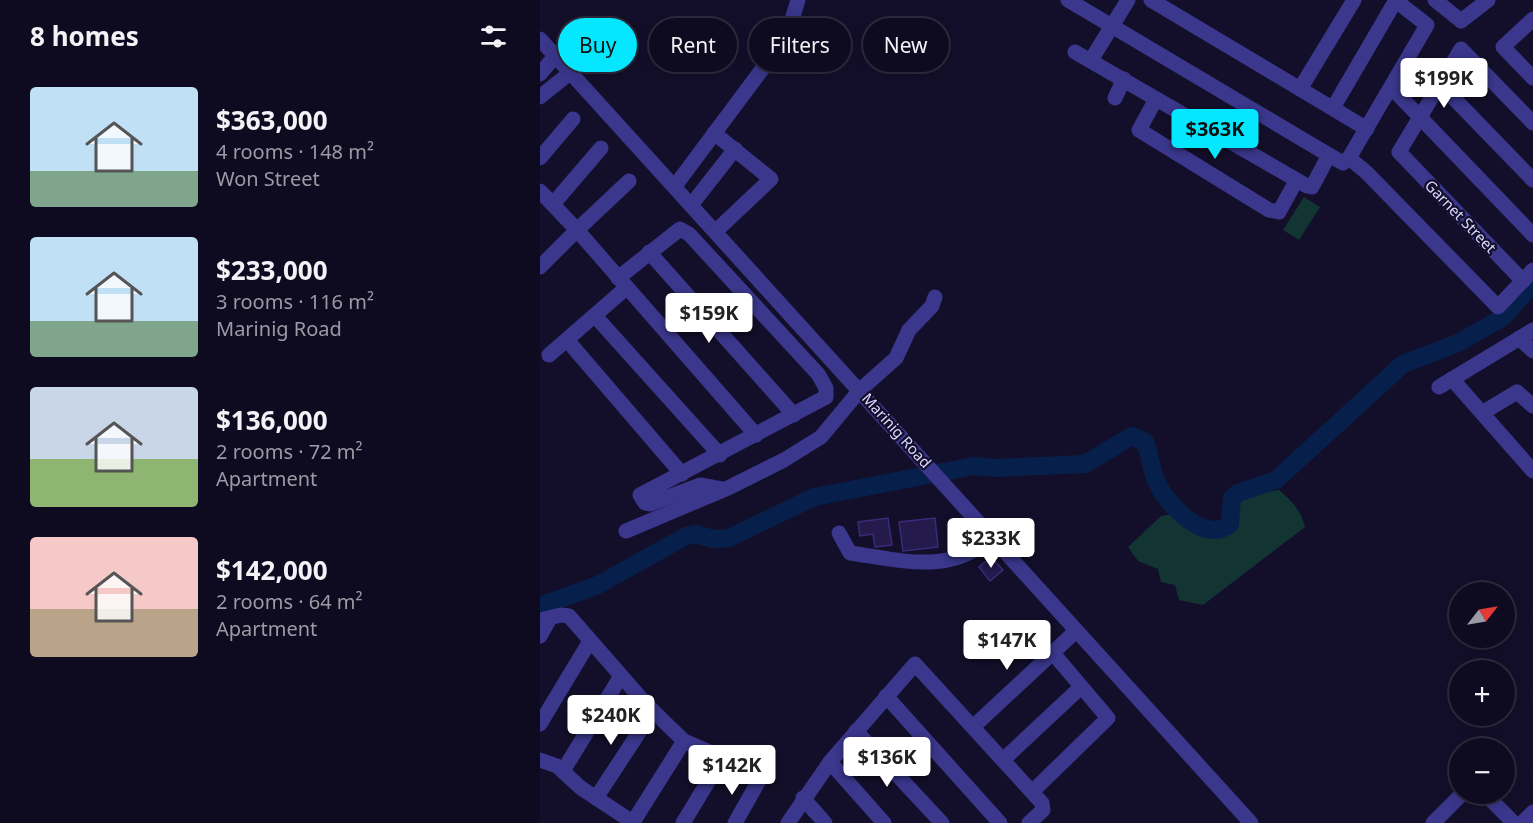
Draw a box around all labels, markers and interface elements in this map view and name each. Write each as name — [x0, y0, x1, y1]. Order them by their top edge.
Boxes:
text: 8 homes — [30, 18, 139, 54]
chip: Buy — [558, 18, 637, 72]
chip: Rent — [649, 18, 737, 72]
chip: Filters — [749, 18, 851, 72]
chip: New — [863, 18, 949, 72]
icon: filters — [477, 20, 510, 53]
pin: $199K — [1402, 58, 1486, 109]
text: $199K — [1414, 64, 1474, 91]
text: $363,000 — [216, 102, 328, 138]
pin: $363K — [1173, 109, 1257, 160]
icon: home — [78, 111, 150, 183]
text: $363K — [1185, 115, 1245, 142]
text: 4 rooms · 148 m² — [216, 138, 374, 165]
text: Won Street — [216, 165, 320, 192]
street label: Garnet Street — [1421, 175, 1501, 257]
text: $233,000 — [216, 252, 328, 288]
icon: home — [78, 261, 150, 333]
text: 3 rooms · 116 m² — [216, 288, 374, 315]
pin: $159K — [667, 293, 751, 344]
text: $159K — [679, 299, 739, 326]
text: Marinig Road — [216, 315, 342, 342]
street label: Marinig Road — [858, 388, 936, 472]
text: $136,000 — [216, 402, 328, 438]
icon: home — [78, 411, 150, 483]
text: 2 rooms · 72 m² — [216, 438, 363, 465]
text: Apartment — [216, 465, 317, 492]
pin: $233K — [949, 518, 1033, 569]
text: $233K — [961, 524, 1021, 551]
text: $142,000 — [216, 552, 328, 588]
icon: home — [78, 561, 150, 633]
north arrow — [1449, 582, 1515, 648]
map controls — [1449, 582, 1515, 804]
text: 2 rooms · 64 m² — [216, 588, 363, 615]
text: Apartment — [216, 615, 317, 642]
pin: $147K — [965, 620, 1049, 671]
text: $147K — [977, 626, 1037, 653]
button: + — [1449, 660, 1515, 726]
pin: $240K — [569, 695, 653, 746]
text: $240K — [581, 701, 641, 728]
pin: $136K — [845, 737, 929, 788]
button: − — [1449, 738, 1515, 804]
text: $136K — [857, 743, 917, 770]
pin: $142K — [690, 745, 774, 796]
text: $142K — [702, 751, 762, 778]

